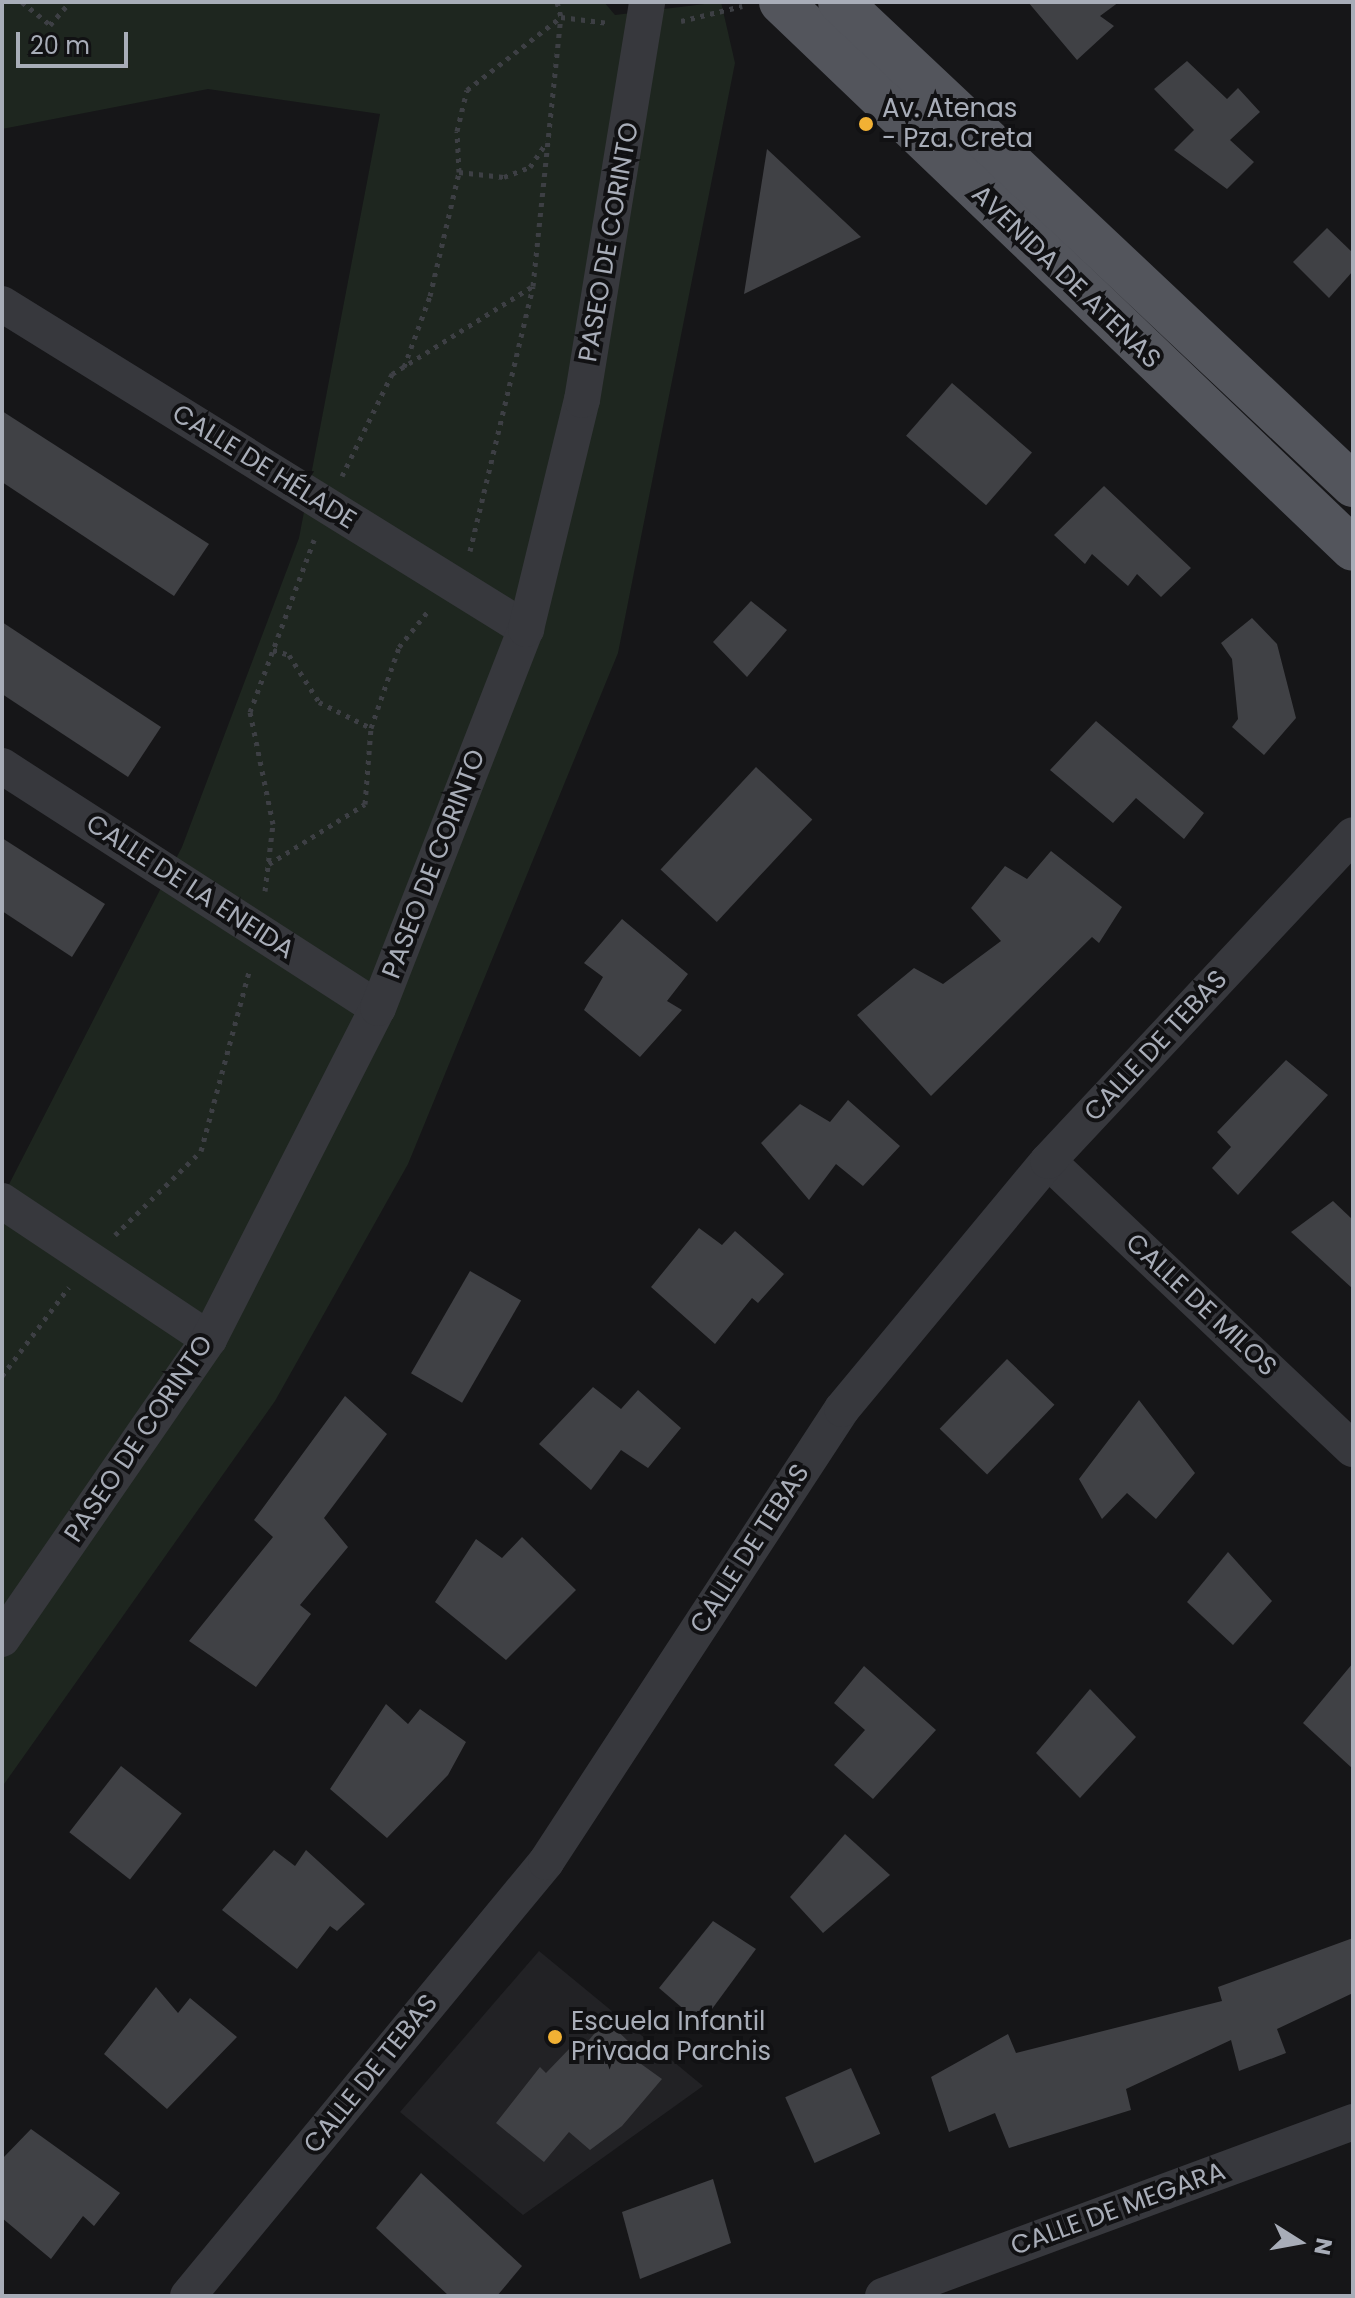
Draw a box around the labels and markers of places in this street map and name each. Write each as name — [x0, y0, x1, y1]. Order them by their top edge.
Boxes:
place label: Av. Atenas - Pza. Creta — [882, 93, 1033, 154]
marker: Av. Atenas - Pza. Creta — [857, 115, 875, 133]
place label: Escuela Infantil Privada Parchis — [571, 2006, 771, 2068]
marker: Escuela Infantil Privada Parchis — [546, 2028, 564, 2046]

